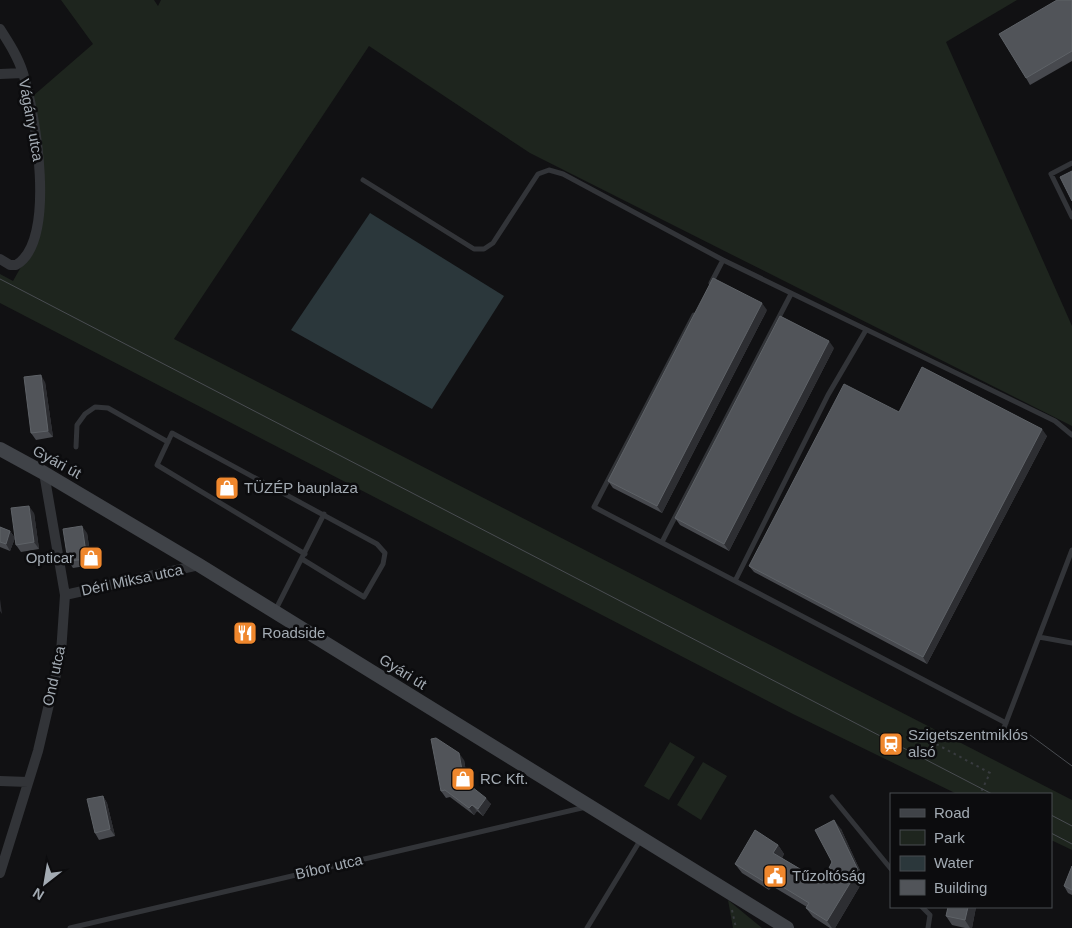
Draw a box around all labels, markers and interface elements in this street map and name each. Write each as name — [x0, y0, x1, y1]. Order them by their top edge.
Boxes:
street label: Vágány utca — [16, 77, 47, 163]
street label: Gyári út — [30, 441, 85, 482]
shop icon: TÜZÉP bauplaza — [214, 475, 240, 501]
place label: TÜZÉP bauplaza — [244, 479, 359, 496]
shop icon: Opticar — [78, 545, 104, 571]
place label: Opticar — [26, 549, 74, 566]
street label: Déri Miksa utca — [80, 560, 185, 599]
restaurant icon: Roadside — [232, 620, 258, 646]
place label: Roadside — [262, 624, 325, 641]
street label: Ond utca — [39, 644, 68, 707]
street label: Gyári út — [376, 650, 431, 693]
place label: Szigetszentmiklós alsó — [908, 726, 1028, 760]
station icon: Szigetszentmiklós alsó — [878, 731, 904, 757]
shop icon: RC Kft. — [450, 766, 476, 792]
place label: RC Kft. — [480, 770, 528, 787]
legend — [890, 793, 1052, 908]
text: Road — [934, 804, 970, 821]
text: Park — [934, 829, 965, 846]
street label: Bíbor utca — [294, 850, 365, 882]
text: Water — [934, 854, 973, 871]
north arrow — [20, 858, 70, 908]
public building icon: Tűzoltóság — [762, 863, 788, 889]
place label: Tűzoltóság — [792, 867, 865, 884]
text: Building — [934, 879, 987, 896]
text: N — [30, 885, 47, 904]

